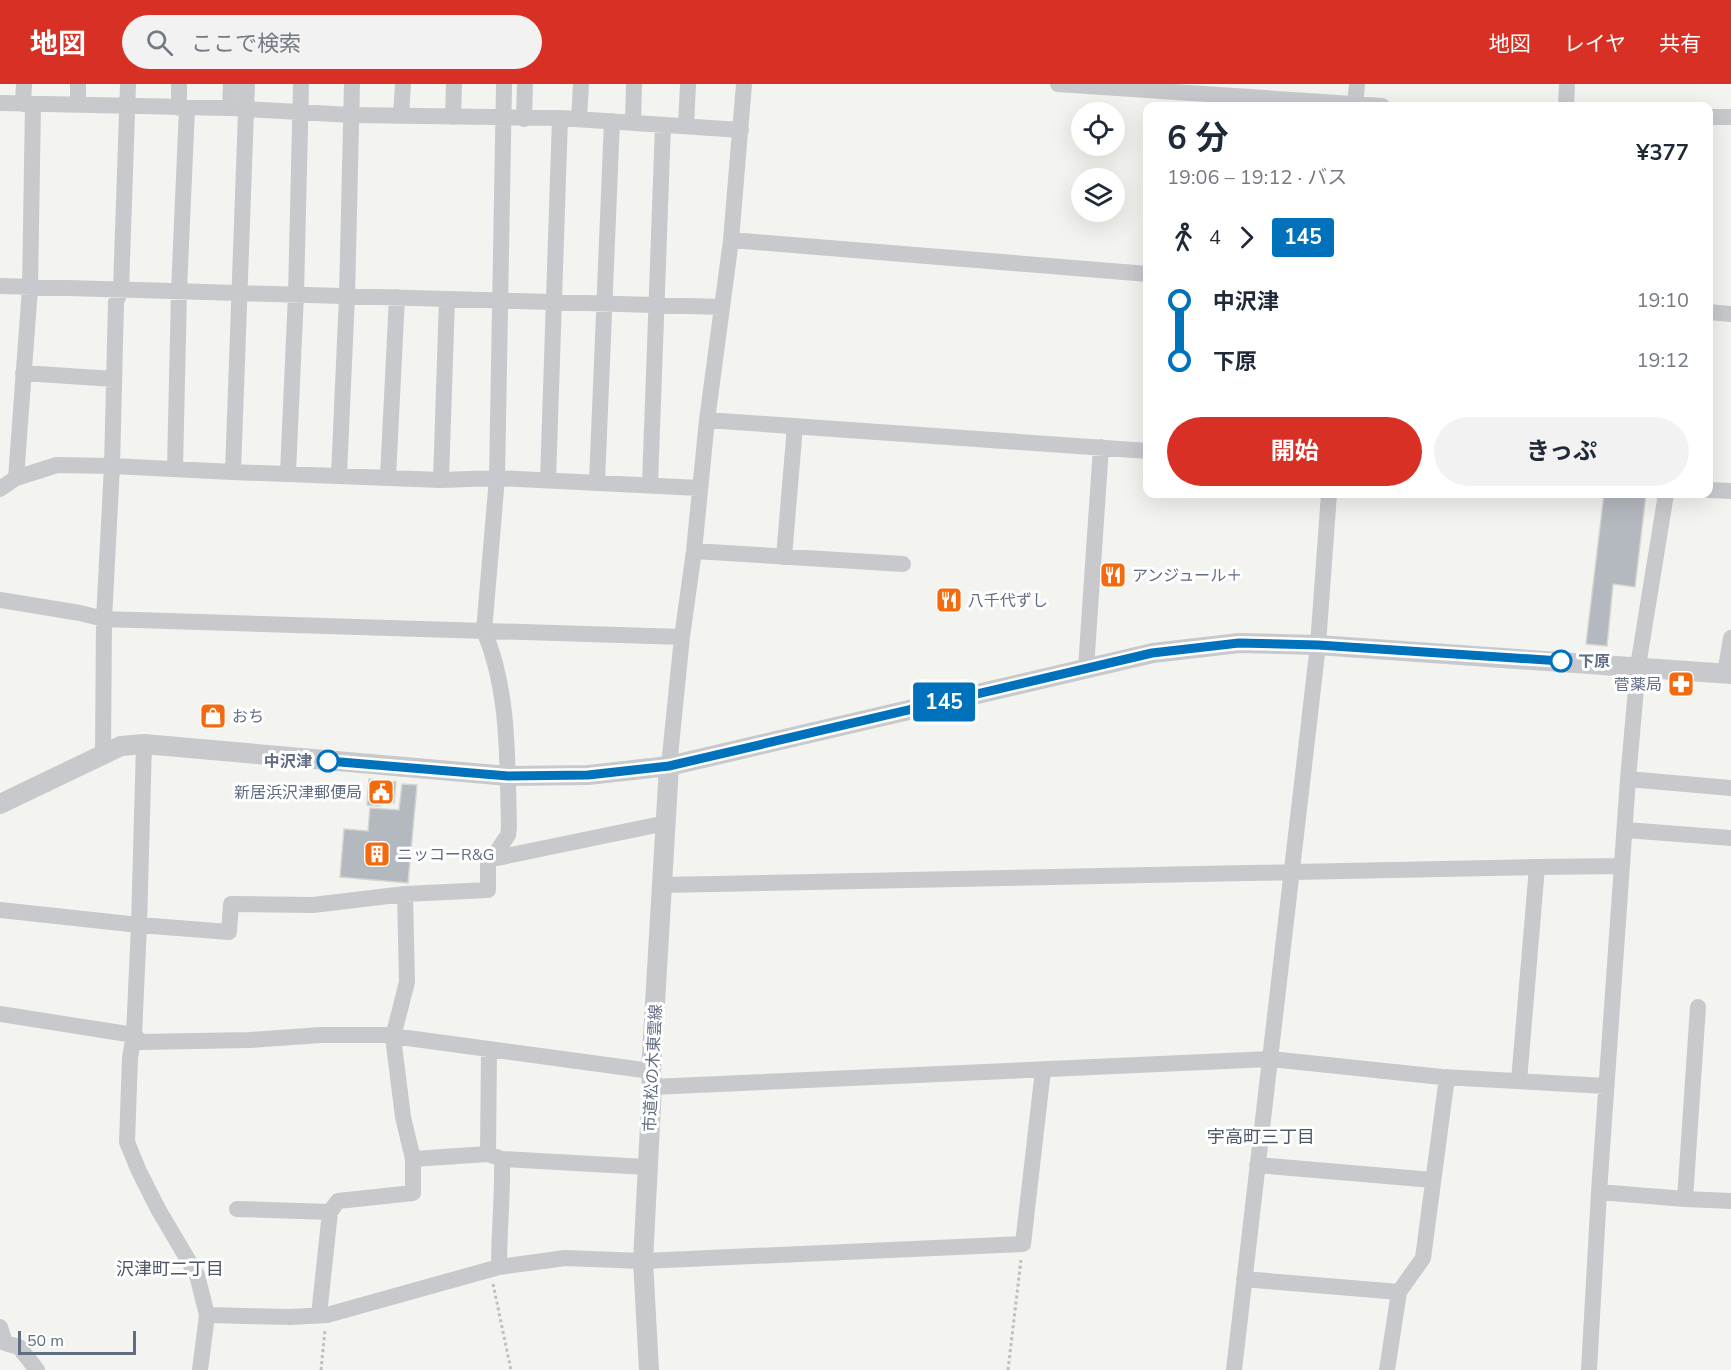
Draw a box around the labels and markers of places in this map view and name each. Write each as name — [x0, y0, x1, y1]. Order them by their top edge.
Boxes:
restaurant icon: アンジュール＋ — [1098, 560, 1128, 590]
place label: アンジュール＋ — [1132, 565, 1242, 587]
restaurant icon: 八千代ずし — [934, 585, 964, 615]
place label: 八千代ずし — [968, 590, 1048, 612]
marker: 下原 — [1550, 650, 1572, 672]
place label: 下原 — [1578, 651, 1610, 673]
pharmacy icon: 菅薬局 — [1666, 669, 1696, 699]
place label: 菅薬局 — [1614, 674, 1662, 696]
shop icon: おち — [198, 701, 228, 731]
place label: おち — [232, 706, 264, 728]
marker: 中沢津 — [317, 750, 339, 772]
place label: 中沢津 — [264, 751, 312, 773]
public building icon: 新居浜沢津郵便局 — [366, 777, 396, 807]
place label: 新居浜沢津郵便局 — [234, 782, 362, 804]
building icon: ニッコーR&G — [362, 839, 392, 869]
place label: ニッコーR&G — [397, 844, 494, 866]

